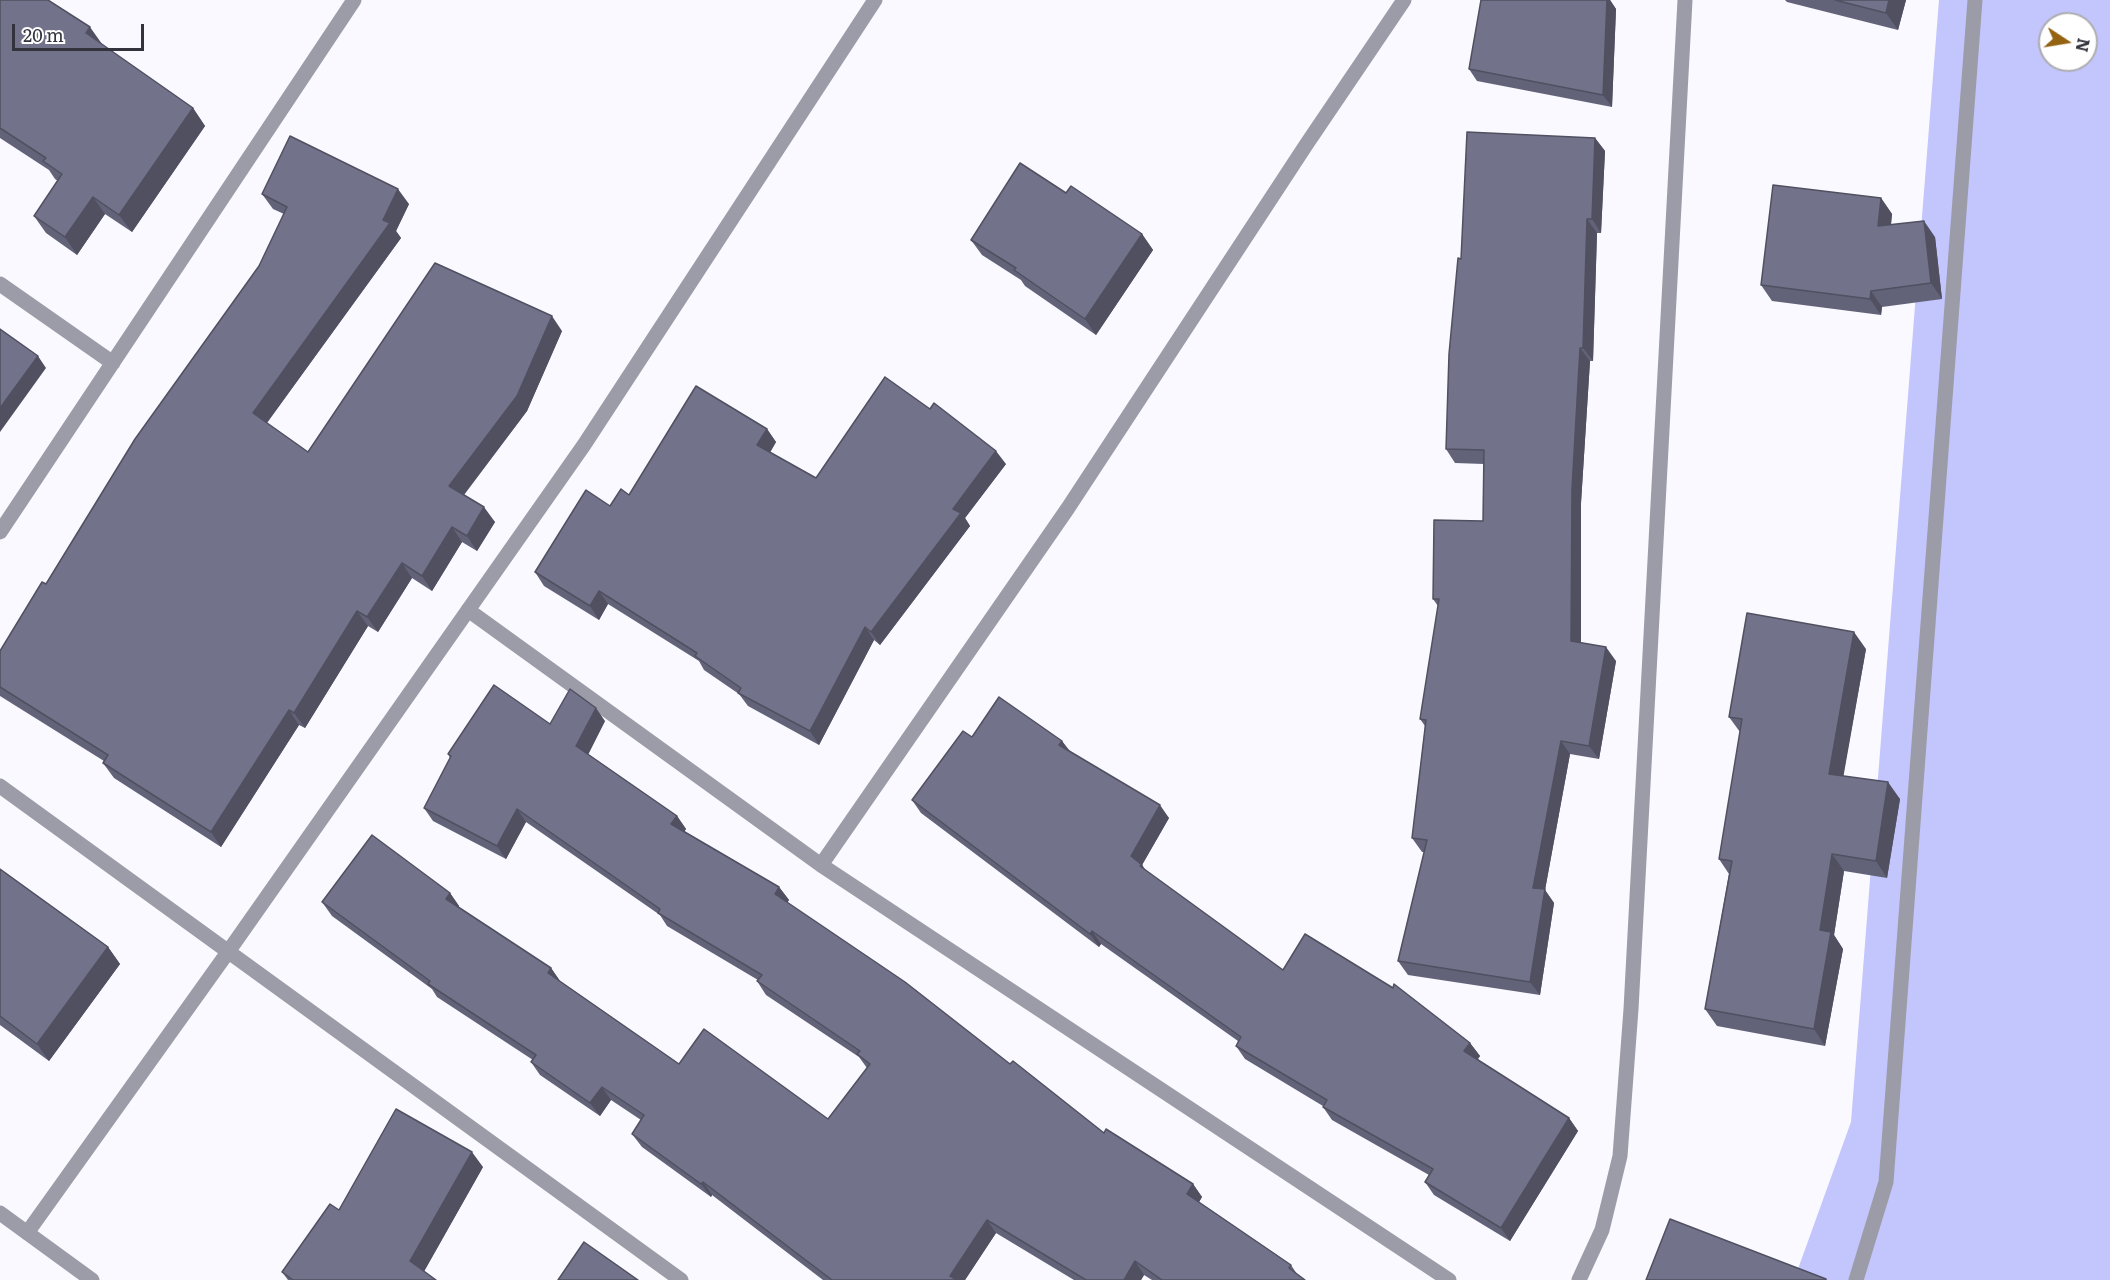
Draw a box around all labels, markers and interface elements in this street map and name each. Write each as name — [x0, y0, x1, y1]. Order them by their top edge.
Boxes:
scale bar — [15, 12, 147, 50]
north arrow — [2038, 12, 2098, 72]
text: 20 m — [23, 21, 64, 48]
text: N — [2071, 36, 2097, 54]

